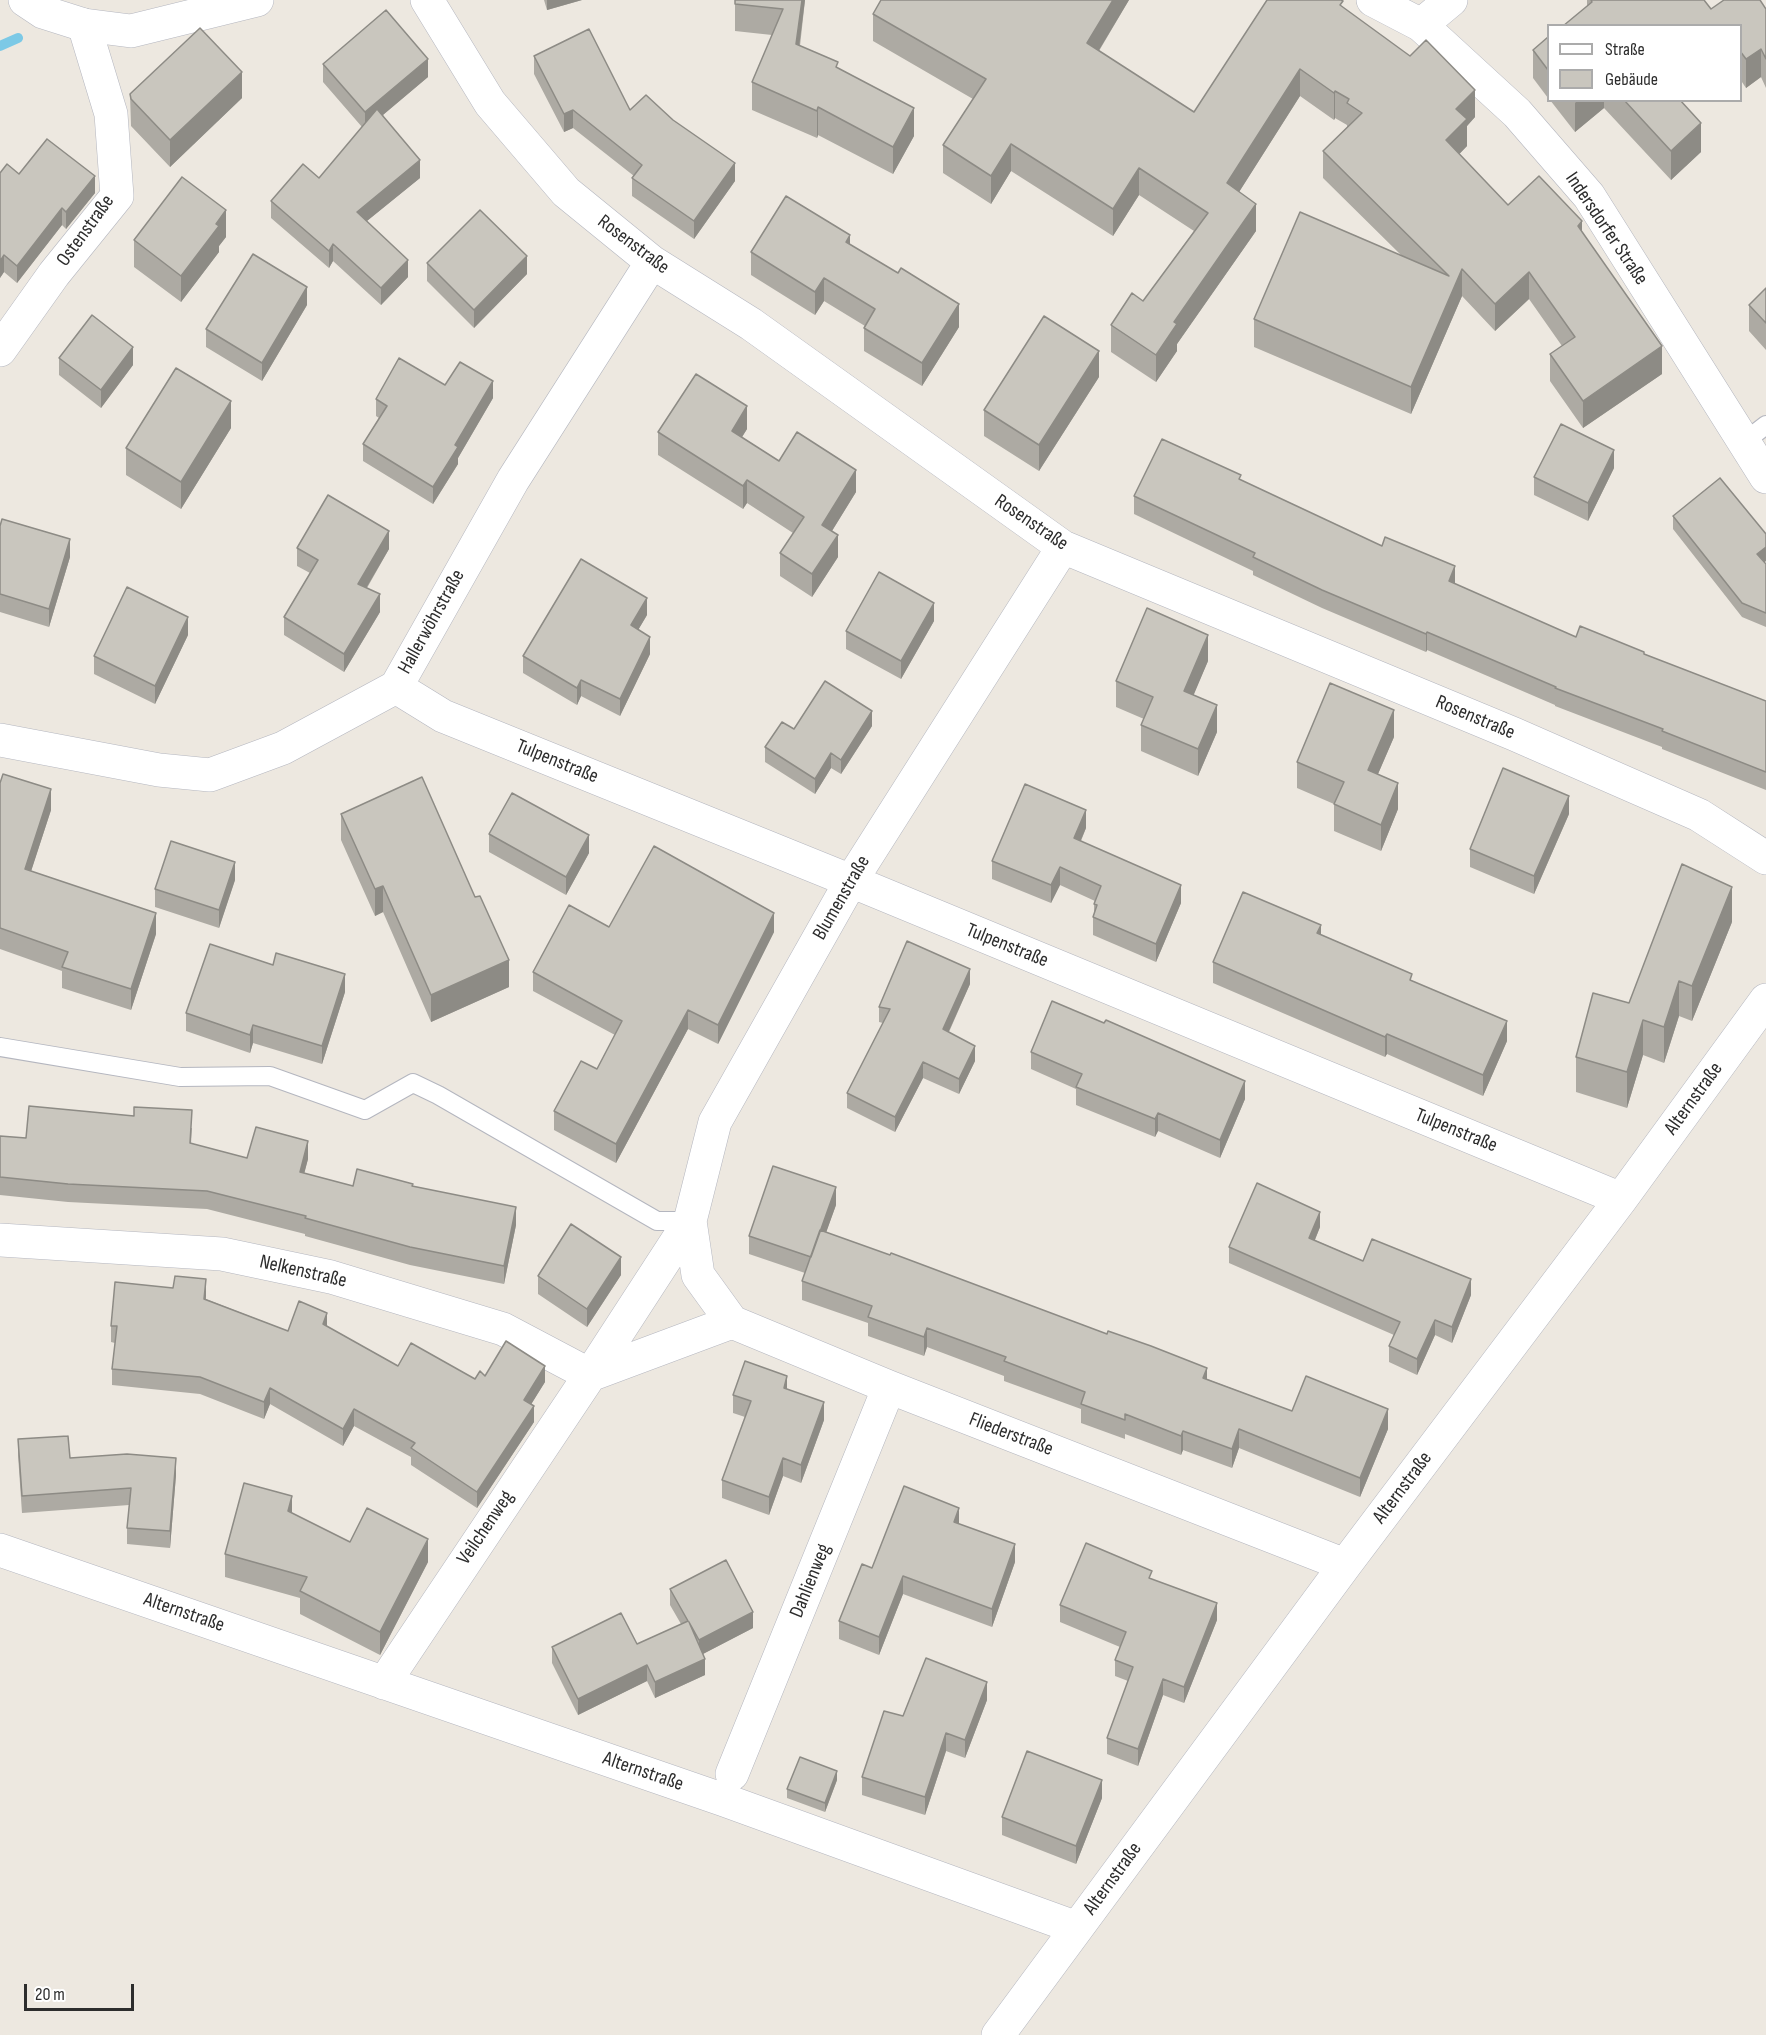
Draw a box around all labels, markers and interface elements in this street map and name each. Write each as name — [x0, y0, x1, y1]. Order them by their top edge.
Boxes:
legend — [1547, 24, 1742, 102]
text: Straße — [1605, 39, 1645, 60]
text: Gebäude — [1605, 69, 1658, 90]
street label: Indersdorfer Straße — [1559, 168, 1653, 290]
street label: Ostenstraße — [52, 191, 120, 271]
street label: Rosenstraße — [592, 210, 674, 280]
street label: Rosenstraße — [990, 490, 1072, 556]
street label: Hallerwöhrstraße — [393, 566, 471, 678]
street label: Rosenstraße — [1432, 691, 1518, 745]
street label: Tulpenstraße — [512, 735, 602, 789]
street label: Blumenstraße — [808, 852, 876, 944]
street label: Tulpenstraße — [962, 919, 1052, 973]
street label: Alternstraße — [1660, 1058, 1728, 1140]
street label: Tulpenstraße — [1411, 1104, 1501, 1158]
street label: Nelkenstraße — [257, 1250, 349, 1294]
street label: Fliederstraße — [966, 1408, 1056, 1462]
street label: Alternstraße — [1368, 1447, 1438, 1529]
street label: Veilchenweg — [453, 1486, 519, 1570]
street label: Dahlienweg — [785, 1541, 837, 1621]
street label: Alternstraße — [141, 1588, 227, 1638]
street label: Alternstraße — [600, 1747, 686, 1797]
street label: Alternstraße — [1079, 1838, 1147, 1920]
scale bar — [27, 1972, 136, 2010]
text: 20 m — [35, 1984, 65, 2005]

